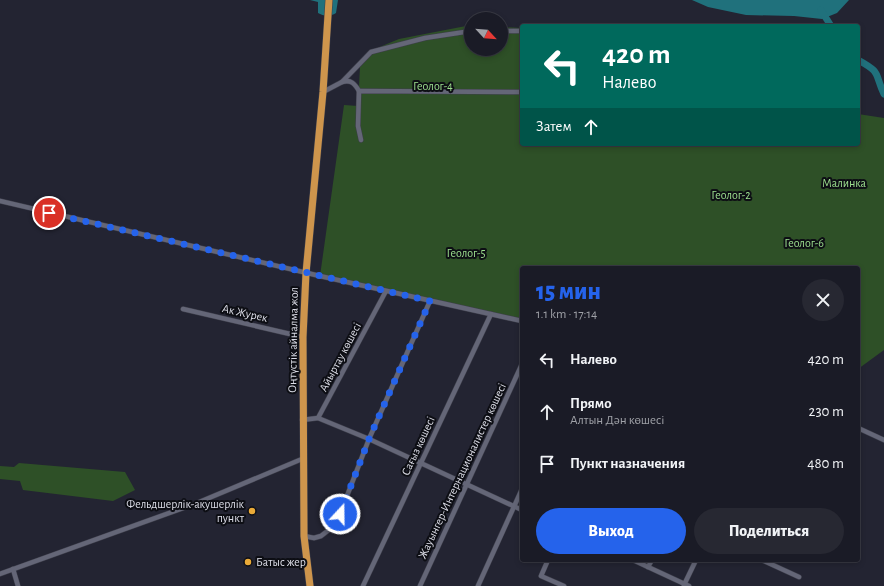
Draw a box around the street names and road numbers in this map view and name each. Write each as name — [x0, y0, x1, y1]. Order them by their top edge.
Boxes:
street label: Оңтүстік айналма жол — [286, 287, 300, 393]
street label: Ак Журек — [221, 302, 269, 325]
street label: Айыртау көшесі — [317, 321, 364, 394]
street label: Жауынгер-Интернационалистер көшесі — [416, 381, 509, 561]
street label: Сағыз көшесі — [399, 415, 437, 477]

